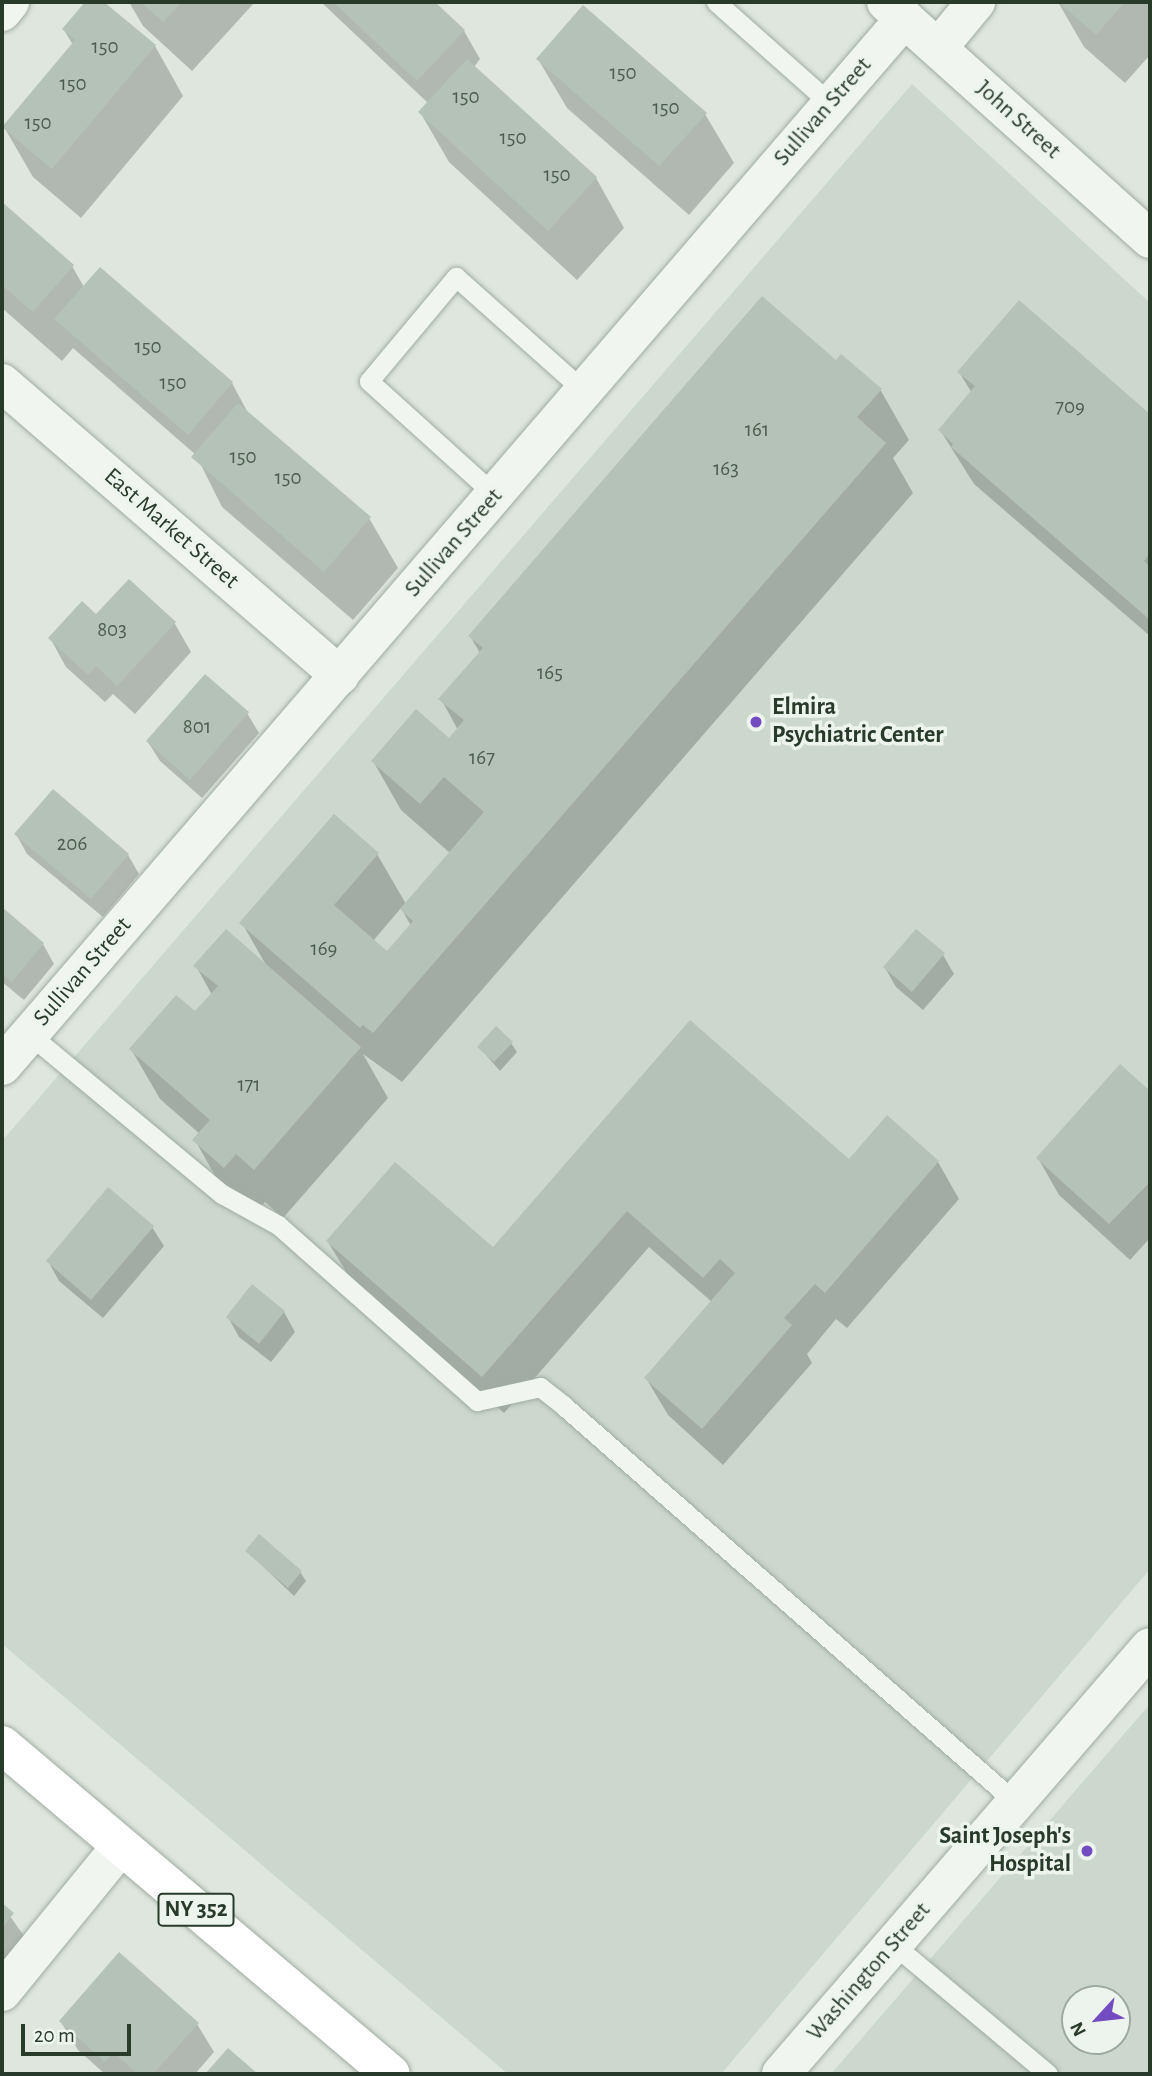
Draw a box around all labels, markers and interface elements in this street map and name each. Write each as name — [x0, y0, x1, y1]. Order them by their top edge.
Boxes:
house number: 150 — [91, 34, 119, 60]
street label: Sullivan Street — [768, 52, 878, 172]
house number: 150 — [609, 60, 637, 86]
house number: 150 — [59, 71, 87, 97]
street label: John Street — [970, 75, 1066, 165]
house number: 150 — [452, 84, 480, 110]
house number: 150 — [652, 95, 680, 121]
house number: 150 — [24, 110, 52, 136]
house number: 150 — [499, 125, 527, 151]
house number: 150 — [543, 162, 571, 188]
house number: 150 — [134, 334, 162, 360]
house number: 150 — [159, 370, 187, 396]
house number: 709 — [1055, 394, 1085, 420]
house number: 161 — [745, 417, 769, 443]
house number: 150 — [229, 444, 257, 470]
house number: 163 — [713, 456, 739, 482]
street label: East Market Street — [98, 462, 244, 596]
house number: 150 — [274, 465, 302, 491]
street label: Sullivan Street — [399, 483, 509, 603]
house number: 803 — [97, 617, 127, 643]
house number: 165 — [537, 660, 563, 686]
place label: Elmira Psychiatric Center — [772, 694, 944, 750]
marker: Elmira Psychiatric Center — [746, 712, 766, 732]
house number: 801 — [183, 714, 211, 740]
house number: 167 — [469, 745, 495, 771]
house number: 206 — [57, 831, 87, 857]
street label: Sullivan Street — [28, 912, 138, 1032]
house number: 169 — [311, 936, 337, 962]
house number: 171 — [237, 1072, 261, 1098]
place label: Saint Joseph's Hospital — [939, 1823, 1071, 1879]
marker: Saint Joseph's Hospital — [1077, 1841, 1097, 1861]
road number: NY 352 — [158, 1890, 234, 1929]
street label: Washington Street — [801, 1897, 937, 2047]
north arrow — [1061, 1985, 1131, 2055]
scale bar — [24, 2010, 135, 2054]
text: N — [1067, 2019, 1090, 2039]
text: 20 m — [34, 2025, 75, 2046]

